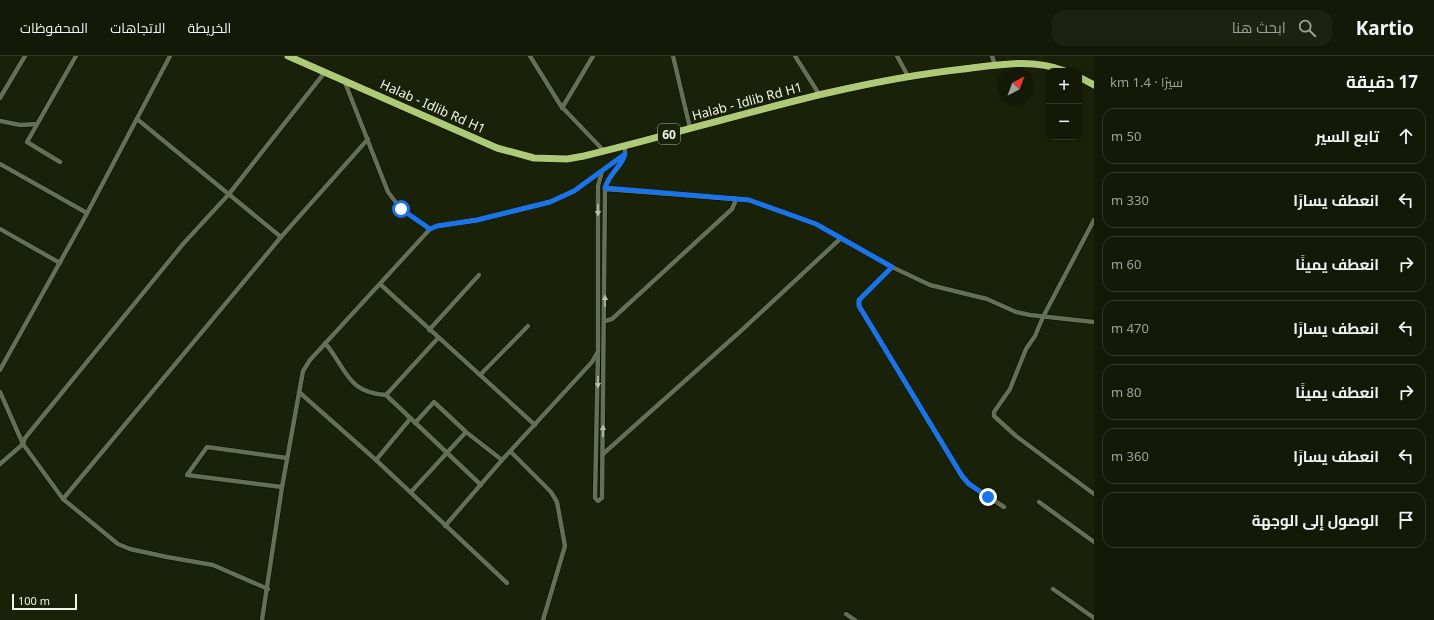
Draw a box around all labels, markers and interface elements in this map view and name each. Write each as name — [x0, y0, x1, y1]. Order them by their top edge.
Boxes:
search box — [1052, 10, 1332, 46]
text: Kartio — [1356, 15, 1414, 41]
text: ابحث هنا — [1232, 17, 1286, 37]
icon: search — [1296, 17, 1318, 39]
text: المحفوظات — [20, 18, 88, 37]
text: الاتجاهات — [110, 18, 166, 37]
text: الخريطة — [188, 18, 231, 37]
north arrow — [998, 68, 1034, 104]
map controls — [1046, 68, 1082, 140]
button: + — [1046, 68, 1082, 104]
text: 17 دقيقة — [1346, 70, 1418, 93]
text: سيرًا · 1.4 km — [1110, 73, 1183, 91]
street label: Halab - Idlib Rd H1 — [377, 75, 489, 137]
street label: Halab - Idlib Rd H1 — [690, 78, 804, 124]
button: − — [1046, 104, 1082, 140]
road number: 60 — [658, 124, 680, 144]
icon: ahead — [1395, 125, 1417, 147]
text: تابع السير — [1315, 126, 1379, 146]
text: 50 m — [1111, 127, 1141, 145]
icon: left — [1395, 189, 1417, 211]
text: انعطف يسارًا — [1293, 190, 1379, 210]
text: 330 m — [1111, 191, 1149, 209]
route start — [392, 200, 410, 218]
one-way arrow — [595, 204, 601, 217]
icon: right — [1395, 253, 1417, 275]
text: انعطف يمينًا — [1295, 254, 1379, 274]
text: 60 m — [1111, 255, 1141, 273]
one-way arrow — [602, 294, 608, 307]
icon: left — [1395, 317, 1417, 339]
text: انعطف يسارًا — [1293, 318, 1379, 338]
text: 470 m — [1111, 319, 1149, 337]
one-way arrow — [595, 376, 601, 389]
icon: right — [1395, 381, 1417, 403]
text: انعطف يمينًا — [1295, 382, 1379, 402]
text: 80 m — [1111, 383, 1141, 401]
one-way arrow — [600, 425, 607, 437]
icon: left — [1395, 445, 1417, 467]
text: انعطف يسارًا — [1293, 446, 1379, 466]
text: 360 m — [1111, 447, 1149, 465]
route end — [979, 488, 997, 506]
icon: arrive — [1395, 509, 1417, 531]
text: الوصول إلى الوجهة — [1252, 510, 1379, 530]
scale bar — [12, 592, 77, 611]
text: 100 m — [18, 593, 50, 608]

